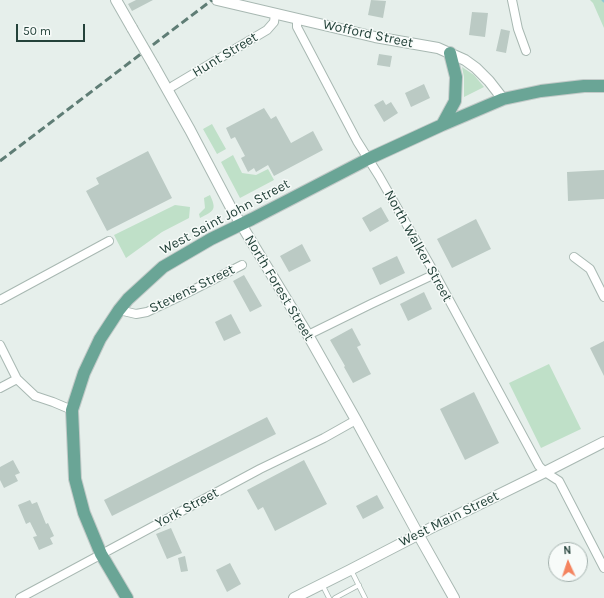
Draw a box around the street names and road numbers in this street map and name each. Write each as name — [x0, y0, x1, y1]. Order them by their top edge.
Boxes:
street label: Wofford Street — [321, 16, 415, 52]
street label: Hunt Street — [189, 29, 261, 81]
street label: West Saint John Street — [157, 176, 293, 258]
street label: North Walker Street — [380, 187, 456, 305]
street label: North Forest Street — [241, 232, 317, 344]
street label: Stevens Street — [147, 261, 237, 317]
street label: York Street — [153, 484, 221, 532]
street label: West Main Street — [396, 488, 502, 550]

